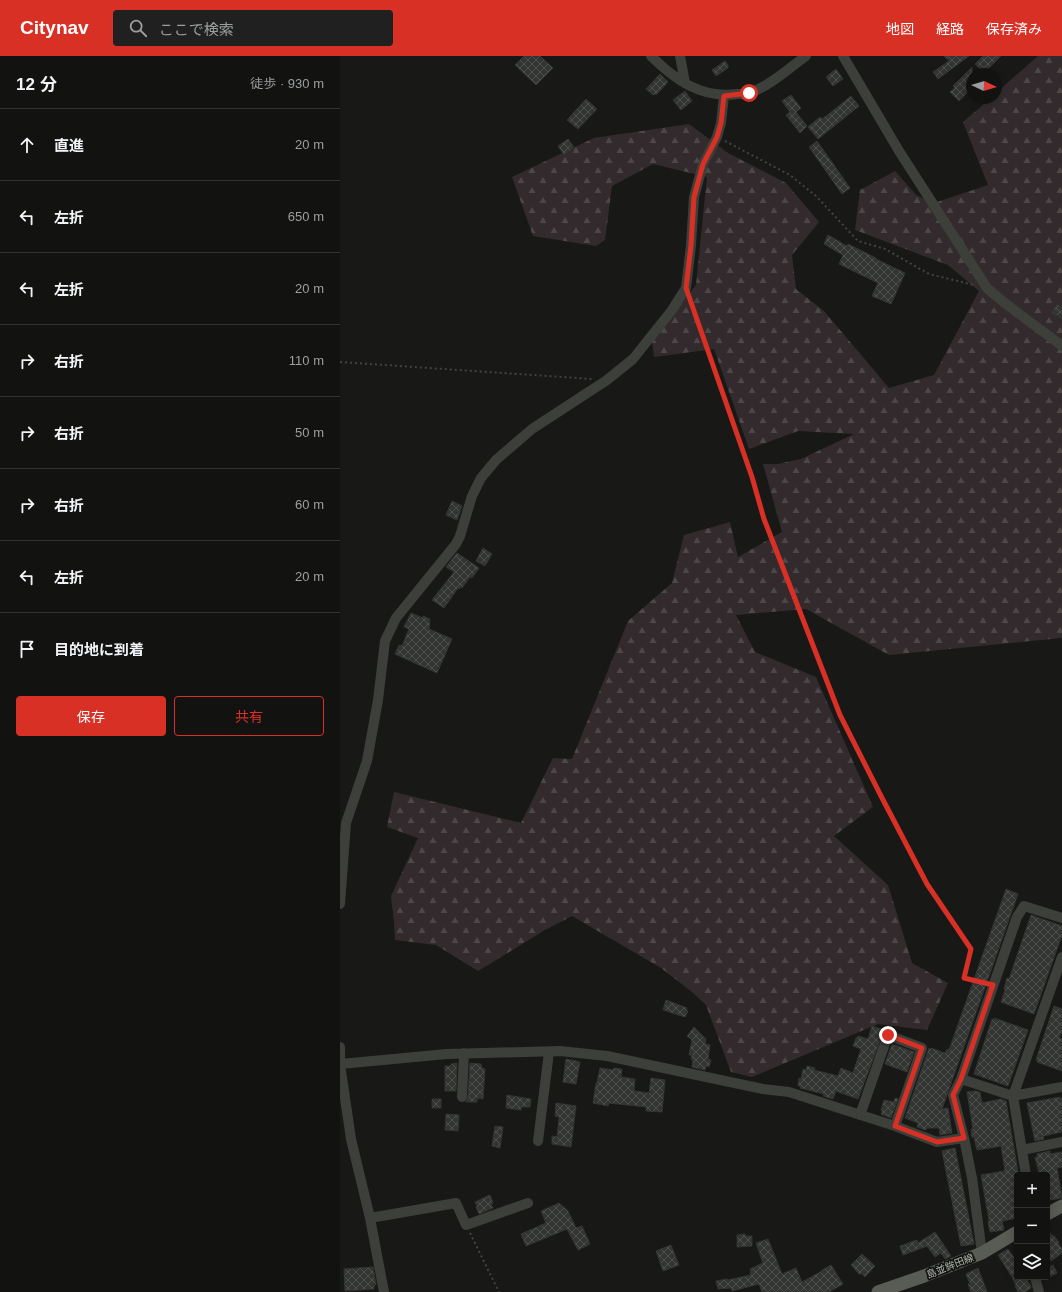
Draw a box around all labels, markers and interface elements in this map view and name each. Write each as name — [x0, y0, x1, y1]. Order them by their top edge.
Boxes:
search box — [113, 10, 393, 46]
text: Citynav — [20, 17, 89, 38]
icon: search — [127, 17, 149, 39]
text: ここで検索 — [159, 21, 234, 38]
text: 地図 — [886, 21, 914, 37]
text: 経路 — [936, 21, 964, 37]
text: 保存済み — [986, 21, 1042, 37]
north arrow — [966, 68, 1002, 104]
text: 12 分 — [16, 75, 57, 94]
text: 徒歩 · 930 m — [250, 76, 324, 91]
route start — [740, 84, 758, 102]
icon: ahead — [16, 134, 38, 156]
text: 直進 — [54, 137, 84, 154]
text: 20 m — [295, 137, 324, 152]
icon: left — [16, 206, 38, 228]
text: 左折 — [54, 209, 84, 226]
text: 650 m — [288, 209, 324, 224]
icon: left — [16, 278, 38, 300]
text: 左折 — [54, 281, 84, 298]
text: 20 m — [295, 281, 324, 296]
icon: right — [16, 350, 38, 372]
text: 右折 — [54, 353, 84, 370]
text: 110 m — [289, 353, 324, 368]
icon: right — [16, 422, 38, 444]
text: 右折 — [54, 425, 84, 442]
text: 50 m — [295, 425, 324, 440]
icon: right — [16, 494, 38, 516]
text: 右折 — [54, 497, 84, 514]
text: 60 m — [295, 497, 324, 512]
icon: left — [16, 566, 38, 588]
text: 左折 — [54, 569, 84, 586]
text: 20 m — [295, 569, 324, 584]
icon: arrive — [16, 638, 38, 660]
text: 目的地に到着 — [54, 641, 144, 658]
button: 保存 — [16, 696, 166, 736]
button: 共有 — [174, 696, 324, 736]
route end — [879, 1026, 897, 1044]
map controls — [1014, 1172, 1050, 1280]
button: + — [1014, 1172, 1050, 1208]
button: − — [1014, 1208, 1050, 1244]
button: layers — [1014, 1244, 1050, 1280]
street label: 島並鉾田線 — [925, 1252, 975, 1280]

